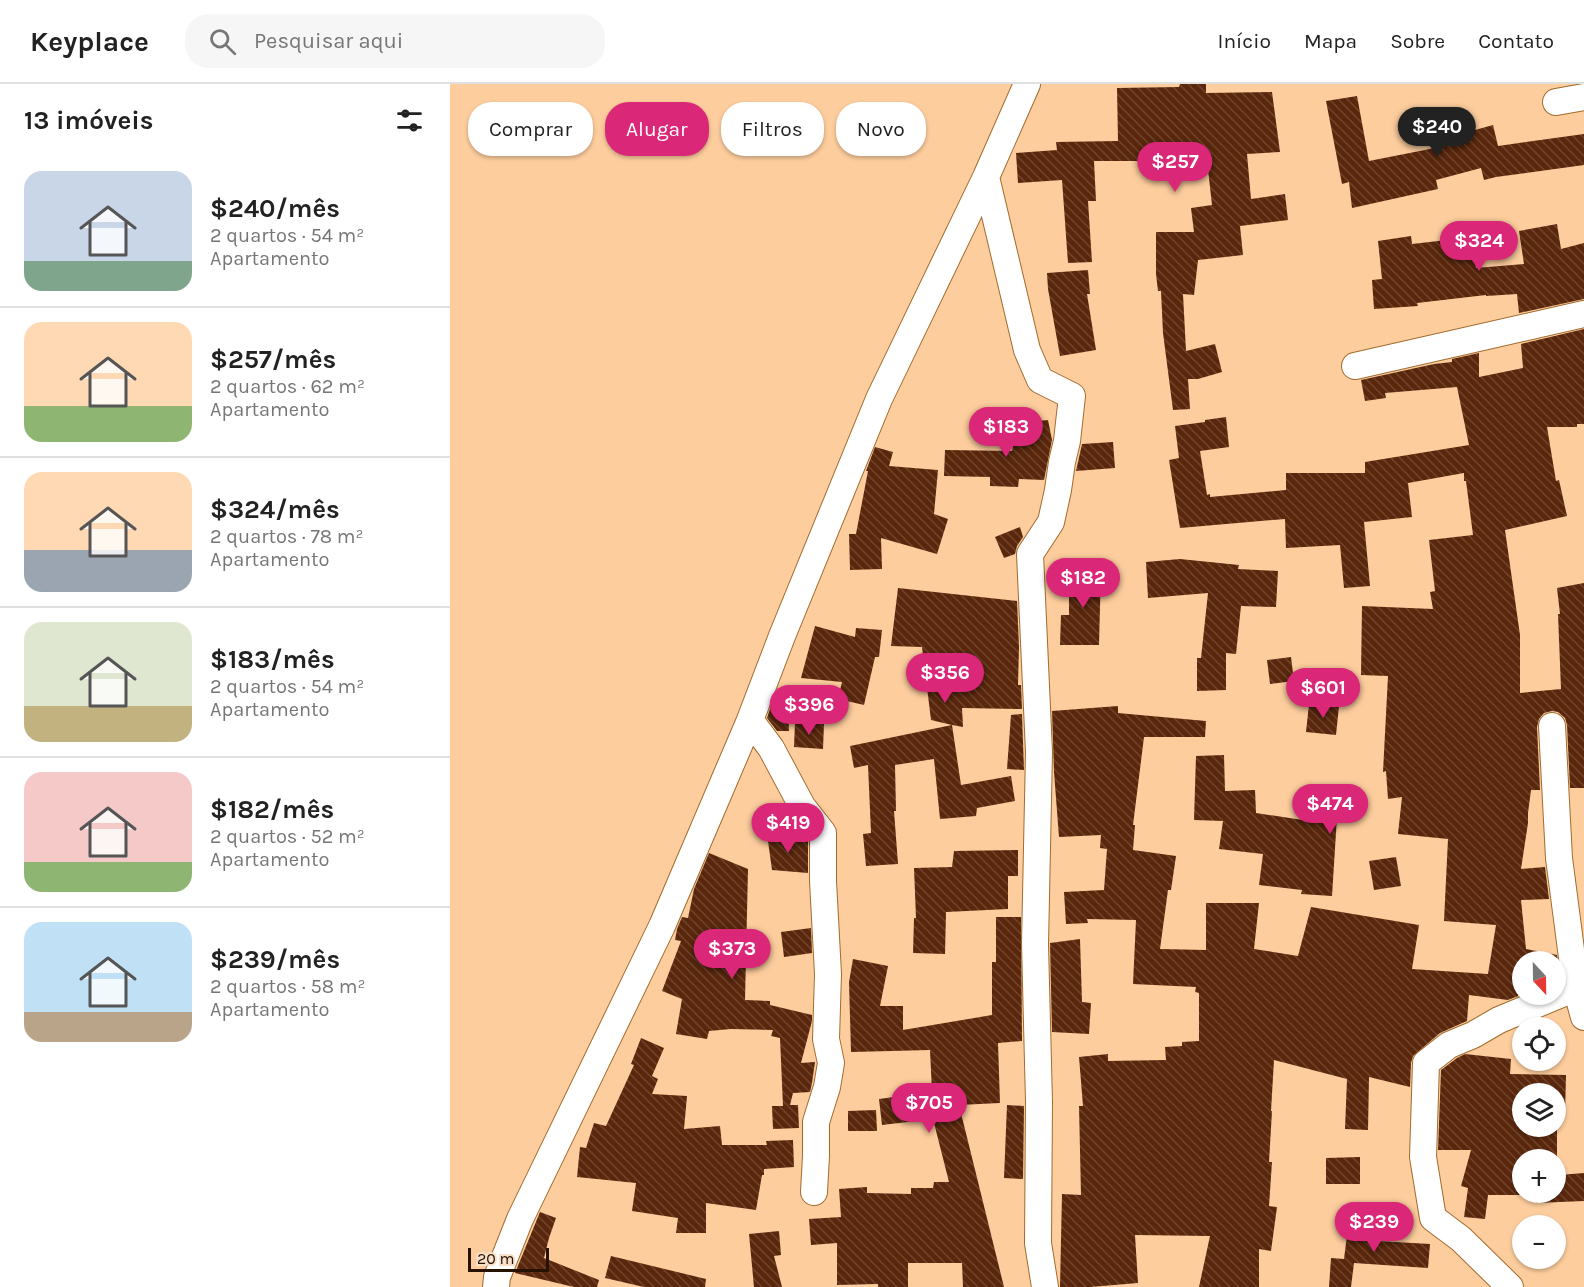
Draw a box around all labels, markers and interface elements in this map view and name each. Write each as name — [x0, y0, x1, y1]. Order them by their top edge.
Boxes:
search box — [185, 14, 605, 68]
text: Keyplace — [30, 25, 149, 58]
icon: search — [206, 25, 239, 58]
text: Pesquisar aqui — [254, 28, 403, 54]
text: Início — [1218, 29, 1271, 53]
text: Mapa — [1304, 29, 1357, 53]
text: Sobre — [1390, 29, 1445, 53]
text: Contato — [1478, 29, 1554, 53]
chip: Comprar — [468, 102, 593, 156]
chip: Alugar — [605, 102, 709, 156]
chip: Filtros — [721, 102, 824, 156]
chip: Novo — [836, 102, 926, 156]
icon: filters — [393, 104, 426, 137]
text: 13 imóveis — [24, 105, 153, 136]
pin: $240 — [1401, 107, 1473, 158]
text: $240 — [1412, 115, 1462, 138]
pin: $257 — [1139, 142, 1211, 193]
text: $257 — [1151, 150, 1199, 173]
text: $240/mês — [210, 193, 340, 224]
icon: home — [72, 195, 144, 267]
pin: $324 — [1443, 221, 1515, 272]
text: 2 quartos · 54 m² — [210, 224, 364, 247]
text: $324 — [1454, 229, 1504, 252]
text: Apartamento — [210, 247, 329, 270]
text: $257/mês — [210, 344, 336, 375]
icon: home — [72, 346, 144, 418]
text: 2 quartos · 62 m² — [210, 375, 365, 398]
text: Apartamento — [210, 398, 329, 421]
pin: $183 — [970, 407, 1042, 458]
text: $183 — [983, 415, 1029, 438]
text: $324/mês — [210, 494, 340, 525]
icon: home — [72, 496, 144, 568]
text: 2 quartos · 78 m² — [210, 525, 364, 548]
text: Apartamento — [210, 548, 329, 571]
pin: $182 — [1047, 558, 1119, 609]
text: $182 — [1060, 566, 1106, 589]
text: $183/mês — [210, 644, 335, 675]
icon: home — [72, 646, 144, 718]
pin: $356 — [909, 653, 981, 704]
text: $356 — [920, 661, 970, 684]
pin: $601 — [1287, 668, 1359, 719]
text: 2 quartos · 54 m² — [210, 675, 364, 698]
text: $601 — [1300, 676, 1346, 699]
pin: $396 — [773, 685, 845, 736]
text: $396 — [784, 693, 834, 716]
text: Apartamento — [210, 698, 329, 721]
pin: $474 — [1294, 784, 1366, 835]
text: $474 — [1306, 792, 1354, 815]
text: $182/mês — [210, 794, 334, 825]
icon: home — [72, 796, 144, 868]
pin: $419 — [752, 803, 824, 854]
text: $419 — [765, 811, 811, 834]
text: 2 quartos · 52 m² — [210, 825, 365, 848]
text: Apartamento — [210, 848, 329, 871]
pin: $373 — [696, 929, 768, 980]
text: $373 — [708, 937, 756, 960]
text: $239/mês — [210, 944, 340, 975]
icon: home — [72, 946, 144, 1018]
north arrow — [1512, 951, 1566, 1005]
map controls — [1512, 951, 1566, 1269]
text: 2 quartos · 58 m² — [210, 975, 365, 998]
text: Apartamento — [210, 998, 329, 1021]
button: locate — [1512, 1017, 1566, 1071]
pin: $705 — [893, 1083, 965, 1134]
button: layers — [1512, 1083, 1566, 1137]
text: $705 — [905, 1091, 953, 1114]
button: + — [1512, 1149, 1566, 1203]
pin: $239 — [1338, 1202, 1410, 1253]
text: $239 — [1349, 1210, 1399, 1233]
button: − — [1512, 1215, 1566, 1269]
scale bar — [468, 1245, 549, 1272]
text: 20 m — [477, 1249, 515, 1268]

